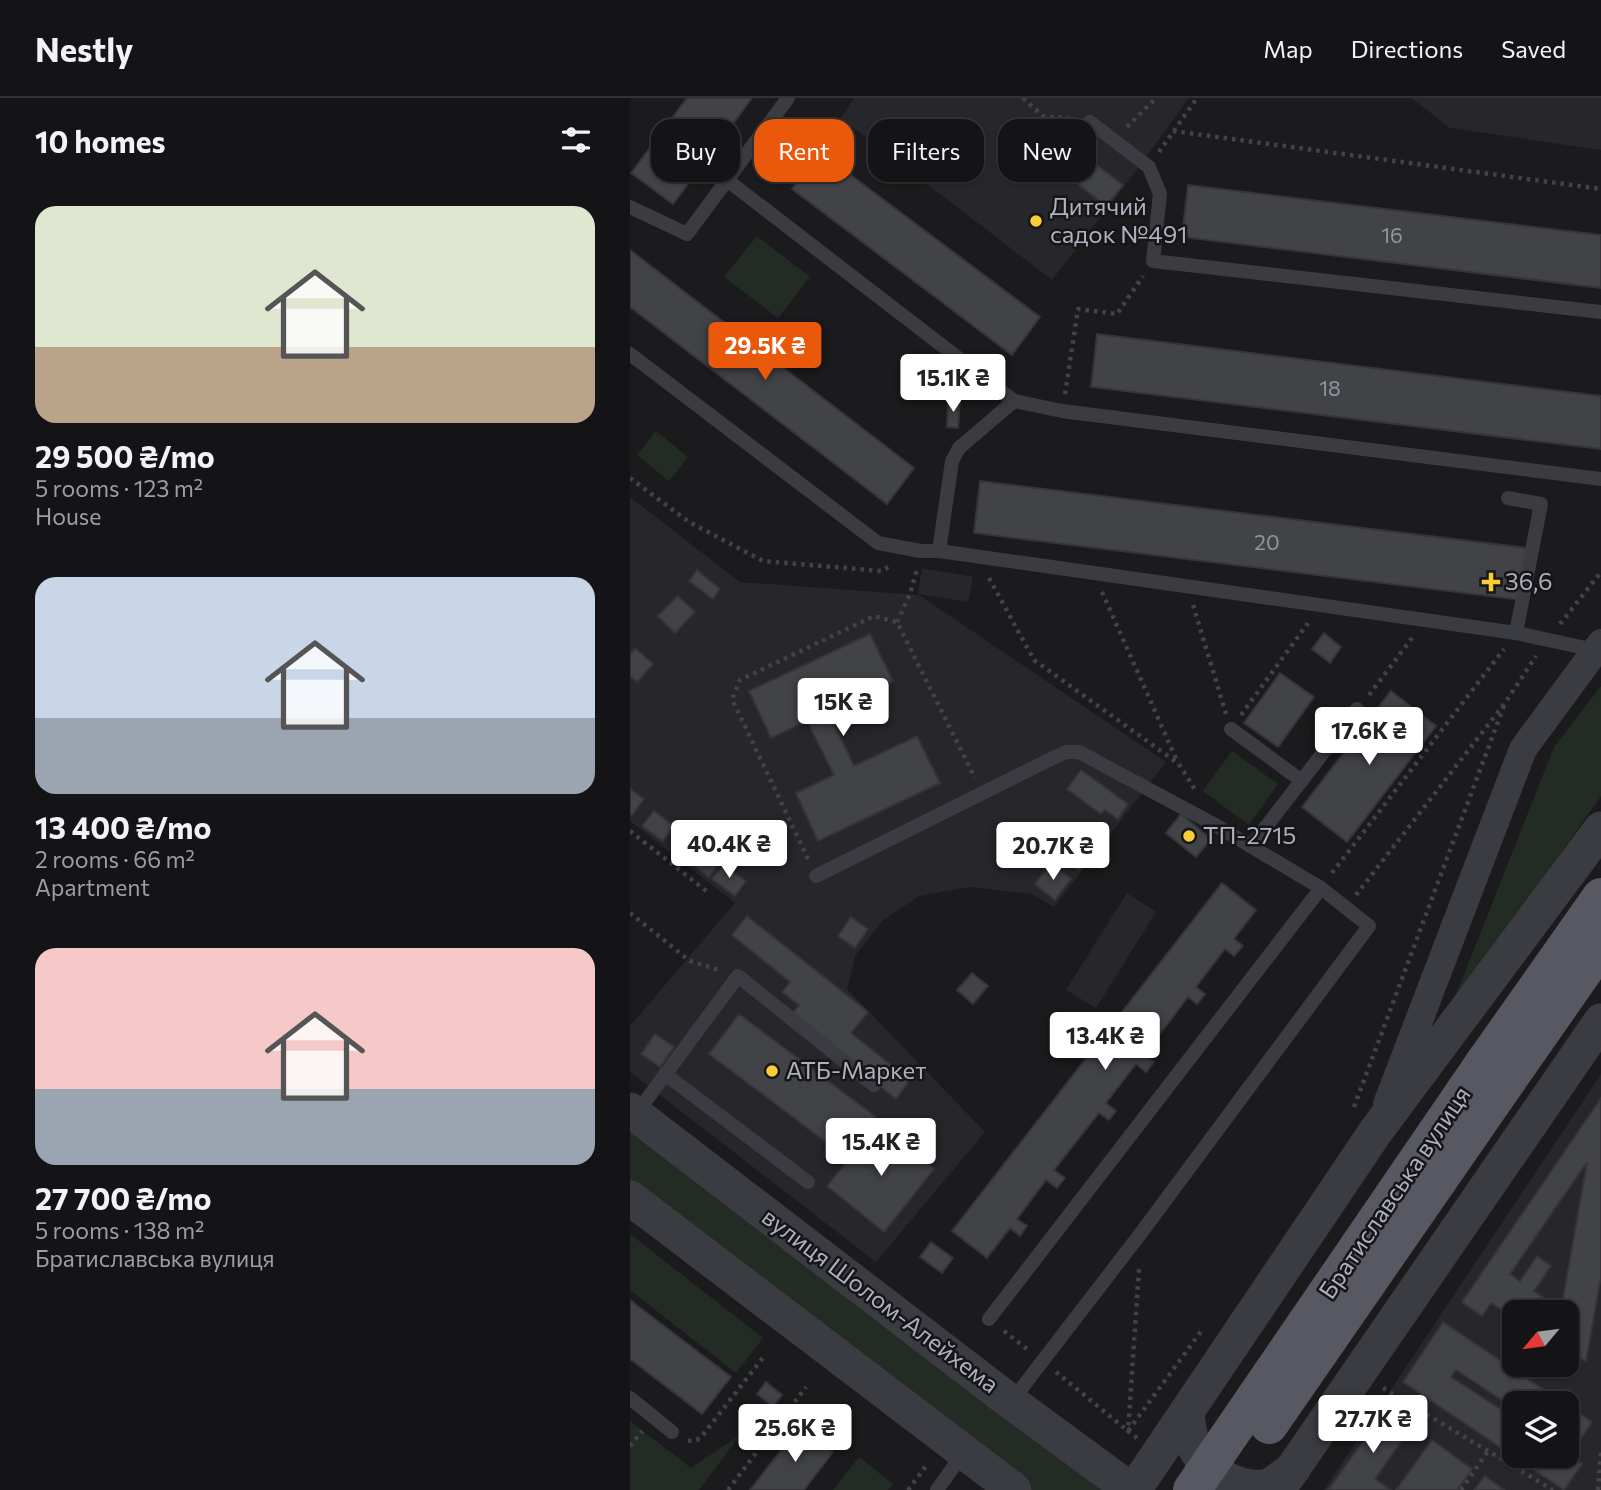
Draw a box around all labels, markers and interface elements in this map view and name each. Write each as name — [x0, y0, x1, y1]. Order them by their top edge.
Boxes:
text: Nestly — [35, 28, 133, 69]
text: Map — [1263, 34, 1313, 63]
text: Directions — [1351, 34, 1463, 63]
text: Saved — [1501, 34, 1566, 63]
chip: Buy — [651, 119, 740, 182]
chip: Rent — [754, 119, 854, 182]
chip: Filters — [868, 119, 984, 182]
chip: New — [998, 119, 1096, 182]
icon: filters — [557, 121, 595, 159]
text: 10 homes — [35, 122, 165, 159]
place label: Дитячий садок №491 — [1050, 191, 1188, 248]
marker: Дитячий садок №491 — [1028, 213, 1044, 229]
house number: 16 — [1381, 222, 1403, 247]
icon: home — [252, 251, 378, 377]
pin: 29.5K ₴ — [700, 322, 830, 382]
text: 29.5K ₴ — [724, 331, 806, 359]
pin: 15.1K ₴ — [888, 354, 1018, 414]
text: 15.1K ₴ — [916, 363, 990, 391]
house number: 18 — [1319, 375, 1341, 400]
text: 29 500 ₴/mo — [35, 437, 215, 474]
text: 5 rooms · 123 m² — [35, 474, 203, 502]
text: House — [35, 502, 101, 530]
house number: 20 — [1254, 529, 1280, 554]
place label: 36,6 — [1505, 566, 1553, 595]
marker: 36,6 — [1483, 574, 1499, 590]
icon: home — [252, 622, 378, 748]
pin: 15K ₴ — [794, 678, 892, 738]
text: 15K ₴ — [814, 687, 872, 715]
pin: 17.6K ₴ — [1304, 708, 1434, 767]
text: 17.6K ₴ — [1331, 716, 1407, 744]
text: 13 400 ₴/mo — [35, 808, 211, 845]
pin: 40.4K ₴ — [664, 820, 794, 880]
place label: ТП-2715 — [1203, 820, 1296, 849]
pin: 20.7K ₴ — [988, 822, 1118, 882]
marker: ТП-2715 — [1181, 828, 1197, 844]
text: 40.4K ₴ — [687, 829, 771, 857]
text: 20.7K ₴ — [1012, 831, 1094, 859]
text: 2 rooms · 66 m² — [35, 845, 195, 873]
text: Apartment — [35, 873, 150, 901]
icon: home — [252, 993, 378, 1119]
pin: 13.4K ₴ — [1040, 1012, 1170, 1072]
text: 13.4K ₴ — [1066, 1021, 1144, 1049]
place label: АТБ-Маркет — [786, 1055, 926, 1084]
marker: АТБ-Маркет — [764, 1063, 780, 1079]
street label: Братиславська вулиця — [1312, 1080, 1476, 1304]
pin: 15.4K ₴ — [816, 1118, 946, 1178]
text: 15.4K ₴ — [842, 1127, 920, 1155]
text: 27 700 ₴/mo — [35, 1179, 212, 1216]
street label: вулиця Шолом-Алейхема — [757, 1201, 1005, 1398]
text: 5 rooms · 138 m² — [35, 1216, 204, 1244]
text: Братиславська вулиця — [35, 1244, 275, 1272]
north arrow — [1502, 1300, 1578, 1377]
map controls — [1502, 1300, 1579, 1468]
button: layers — [1502, 1391, 1579, 1468]
pin: 27.7K ₴ — [1308, 1396, 1438, 1455]
pin: 25.6K ₴ — [730, 1404, 860, 1464]
text: 27.7K ₴ — [1334, 1404, 1412, 1432]
text: 25.6K ₴ — [754, 1413, 836, 1441]

